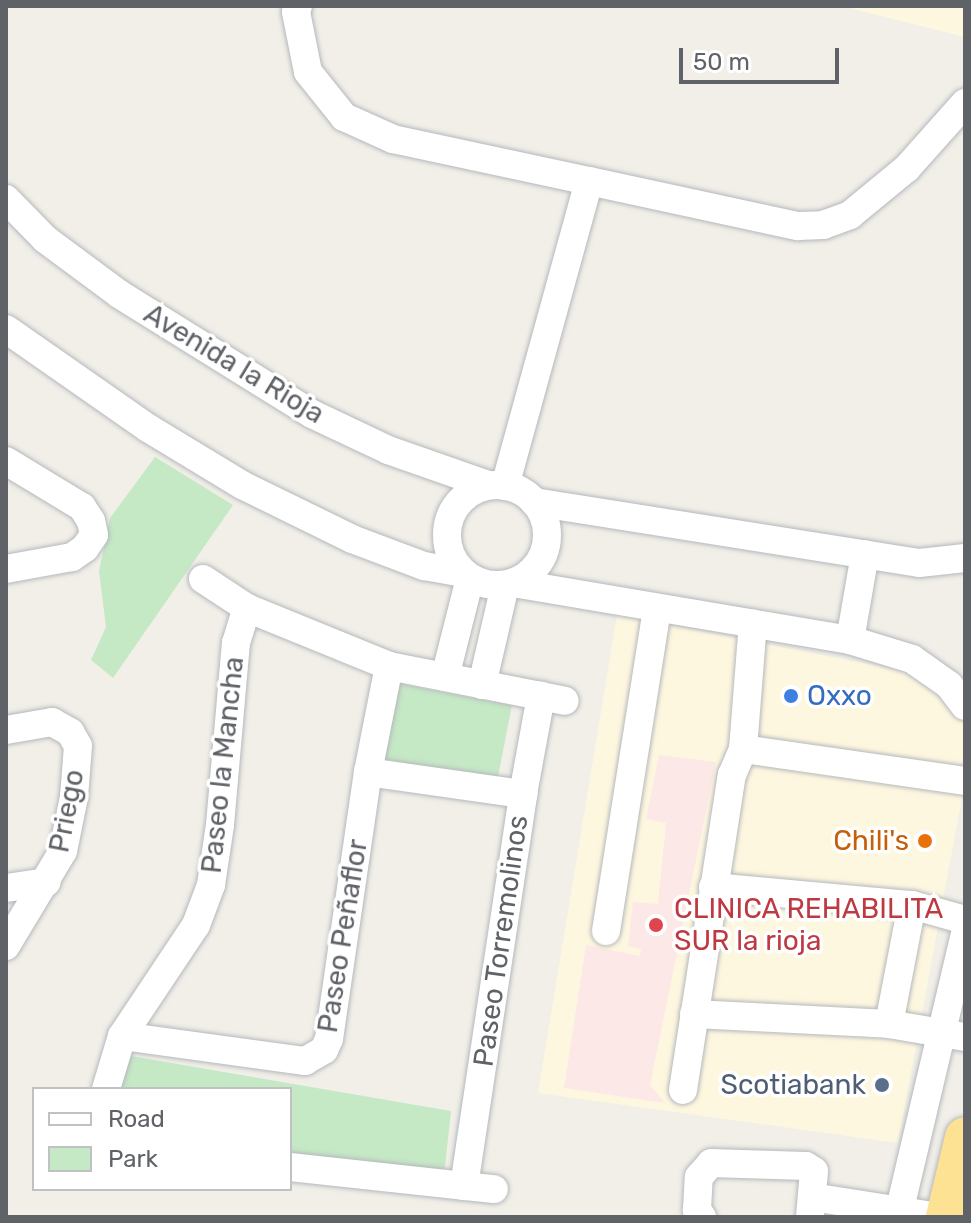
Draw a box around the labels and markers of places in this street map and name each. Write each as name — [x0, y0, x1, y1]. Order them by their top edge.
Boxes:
place label: Oxxo — [807, 679, 872, 713]
marker: Oxxo — [782, 687, 800, 705]
place label: Chili's — [833, 824, 909, 858]
marker: Chili's — [916, 832, 934, 850]
place label: CLINICA REHABILITA SUR la rioja — [674, 892, 944, 958]
marker: CLINICA REHABILITA SUR la rioja — [645, 914, 667, 936]
place label: Scotiabank — [720, 1068, 866, 1102]
marker: Scotiabank — [873, 1076, 891, 1094]

